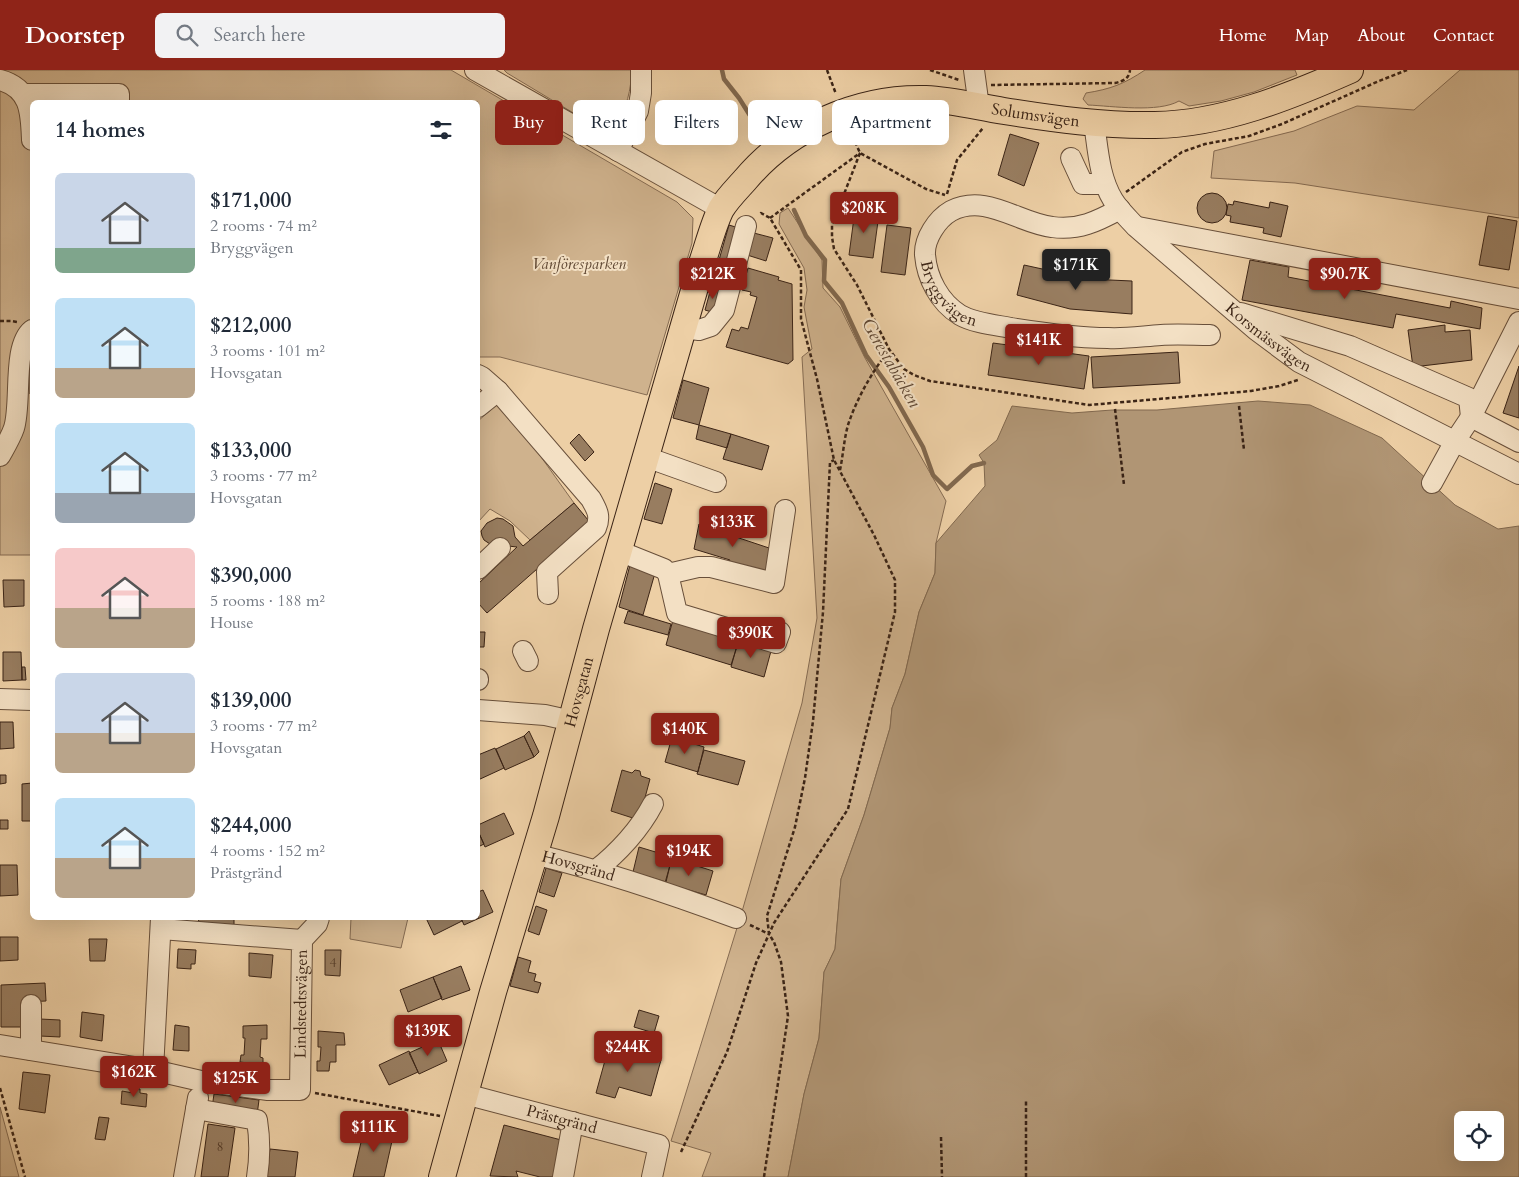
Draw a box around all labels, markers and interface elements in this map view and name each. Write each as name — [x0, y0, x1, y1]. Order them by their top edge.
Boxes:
search box — [155, 13, 505, 58]
text: Doorstep — [25, 19, 125, 52]
icon: search — [173, 21, 201, 49]
text: Search here — [213, 22, 306, 48]
text: Home — [1219, 23, 1267, 48]
text: Map — [1295, 23, 1329, 48]
text: About — [1357, 23, 1405, 48]
text: Contact — [1433, 23, 1494, 48]
street label: Solumsvägen — [990, 98, 1081, 132]
chip: Buy — [495, 100, 563, 145]
chip: Rent — [573, 100, 645, 145]
chip: Filters — [655, 100, 738, 145]
chip: New — [748, 100, 822, 145]
chip: Apartment — [832, 100, 949, 145]
text: 14 homes — [55, 116, 145, 145]
icon: filters — [427, 116, 455, 144]
text: $171,000 — [210, 186, 291, 215]
pin: $208K — [829, 191, 899, 234]
icon: home — [95, 193, 155, 253]
text: $208K — [841, 197, 887, 219]
text: 2 rooms · 74 m² — [210, 215, 317, 237]
text: Bryggvägen — [210, 237, 294, 259]
pin: $171K — [1041, 248, 1111, 291]
park label: Vanföresparken — [532, 253, 626, 275]
text: $171K — [1053, 254, 1099, 276]
pin: $212K — [678, 258, 748, 300]
street label: Bryggvägen — [915, 258, 980, 332]
pin: $90.7K — [1304, 258, 1386, 300]
text: $212K — [690, 263, 736, 285]
text: $90.7K — [1320, 263, 1370, 285]
street label: Korsmässvägen — [1221, 297, 1315, 378]
text: $212,000 — [210, 311, 291, 340]
water label: Gerestabäcken — [855, 314, 927, 412]
icon: home — [95, 318, 155, 378]
pin: $141K — [1004, 324, 1074, 366]
text: $141K — [1016, 329, 1062, 351]
text: 3 rooms · 101 m² — [210, 340, 325, 362]
text: Hovsgatan — [210, 362, 282, 384]
text: $133,000 — [210, 436, 291, 465]
icon: home — [95, 443, 155, 503]
text: 3 rooms · 77 m² — [210, 465, 317, 487]
text: Hovsgatan — [210, 487, 282, 509]
pin: $133K — [698, 506, 768, 548]
text: $133K — [710, 511, 756, 533]
text: $390,000 — [210, 561, 291, 590]
icon: home — [95, 568, 155, 628]
text: 5 rooms · 188 m² — [210, 590, 325, 612]
text: House — [210, 612, 253, 634]
pin: $390K — [716, 616, 786, 659]
text: $390K — [728, 622, 774, 644]
street label: Hovsgatan — [559, 654, 599, 730]
text: $139,000 — [210, 686, 291, 715]
icon: home — [95, 693, 155, 753]
pin: $140K — [650, 712, 720, 755]
text: 3 rooms · 77 m² — [210, 715, 317, 737]
text: $140K — [662, 718, 708, 740]
text: Hovsgatan — [210, 737, 282, 759]
text: $244,000 — [210, 811, 291, 840]
icon: home — [95, 818, 155, 878]
pin: $194K — [654, 834, 724, 877]
text: 4 rooms · 152 m² — [210, 840, 325, 862]
text: $194K — [666, 840, 712, 862]
street label: Hovsgränd — [540, 845, 618, 887]
text: Prästgränd — [210, 862, 282, 884]
street label: Lindstedtsvägen — [289, 949, 313, 1058]
house number: 4 — [329, 953, 337, 972]
pin: $139K — [393, 1014, 463, 1057]
text: $139K — [405, 1020, 451, 1042]
pin: $244K — [593, 1030, 663, 1073]
text: $244K — [605, 1036, 651, 1058]
pin: $162K — [99, 1056, 169, 1098]
text: $162K — [111, 1061, 157, 1083]
pin: $125K — [201, 1062, 271, 1104]
text: $125K — [213, 1067, 259, 1089]
street label: Prästgränd — [524, 1100, 600, 1139]
pin: $111K — [339, 1110, 409, 1153]
map controls — [1454, 1111, 1504, 1161]
button: locate — [1454, 1111, 1504, 1161]
text: $111K — [351, 1116, 397, 1138]
house number: 8 — [216, 1137, 224, 1156]

